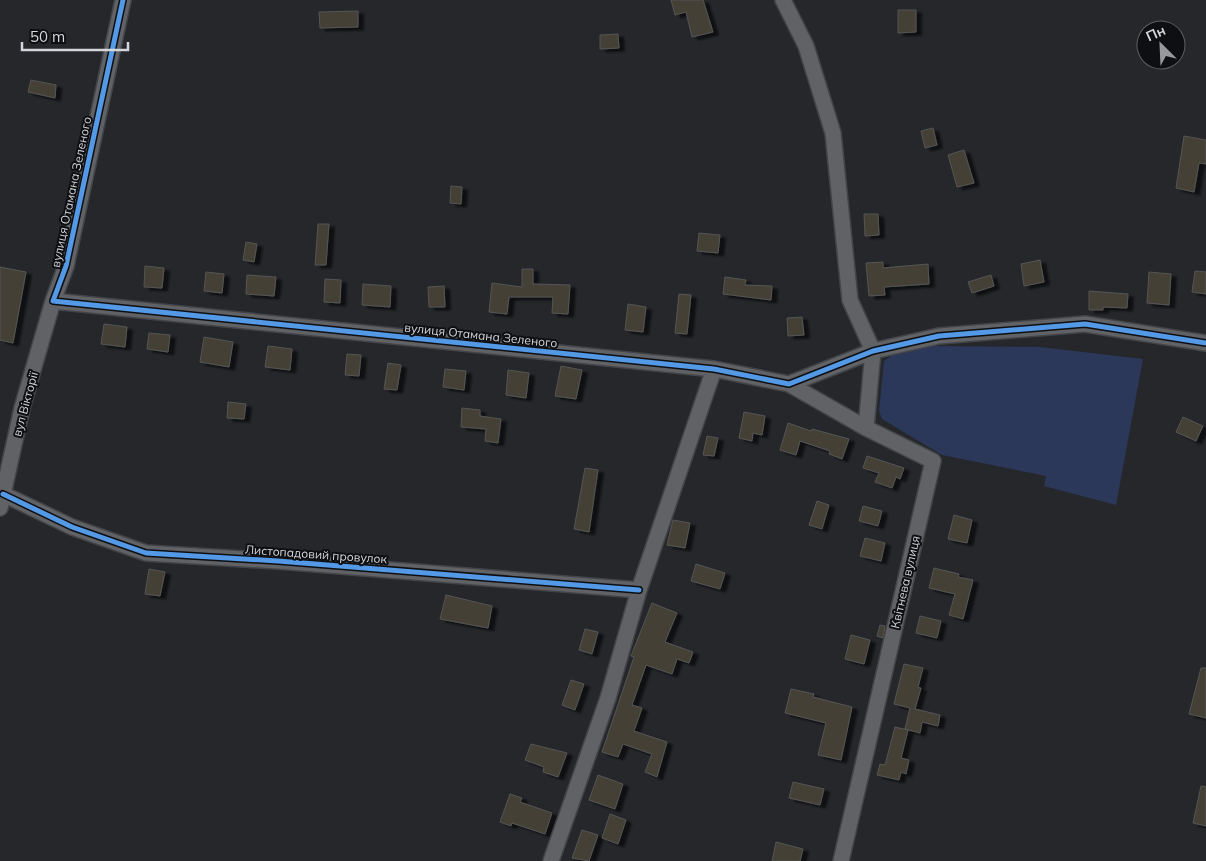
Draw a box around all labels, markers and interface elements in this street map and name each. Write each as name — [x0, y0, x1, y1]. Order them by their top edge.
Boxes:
scale bar — [22, 20, 129, 52]
north arrow — [1136, 20, 1186, 70]
text: Пн — [1143, 21, 1168, 45]
text: 50 m — [30, 27, 65, 46]
street label: вулиця Отамана Зеленого — [48, 115, 94, 269]
street label: вулиця Отамана Зеленого — [404, 320, 558, 350]
street label: вул Вікторії — [9, 369, 41, 438]
street label: Квітнева вулиця — [887, 534, 923, 630]
street label: Листопадовий провулок — [244, 542, 388, 566]

